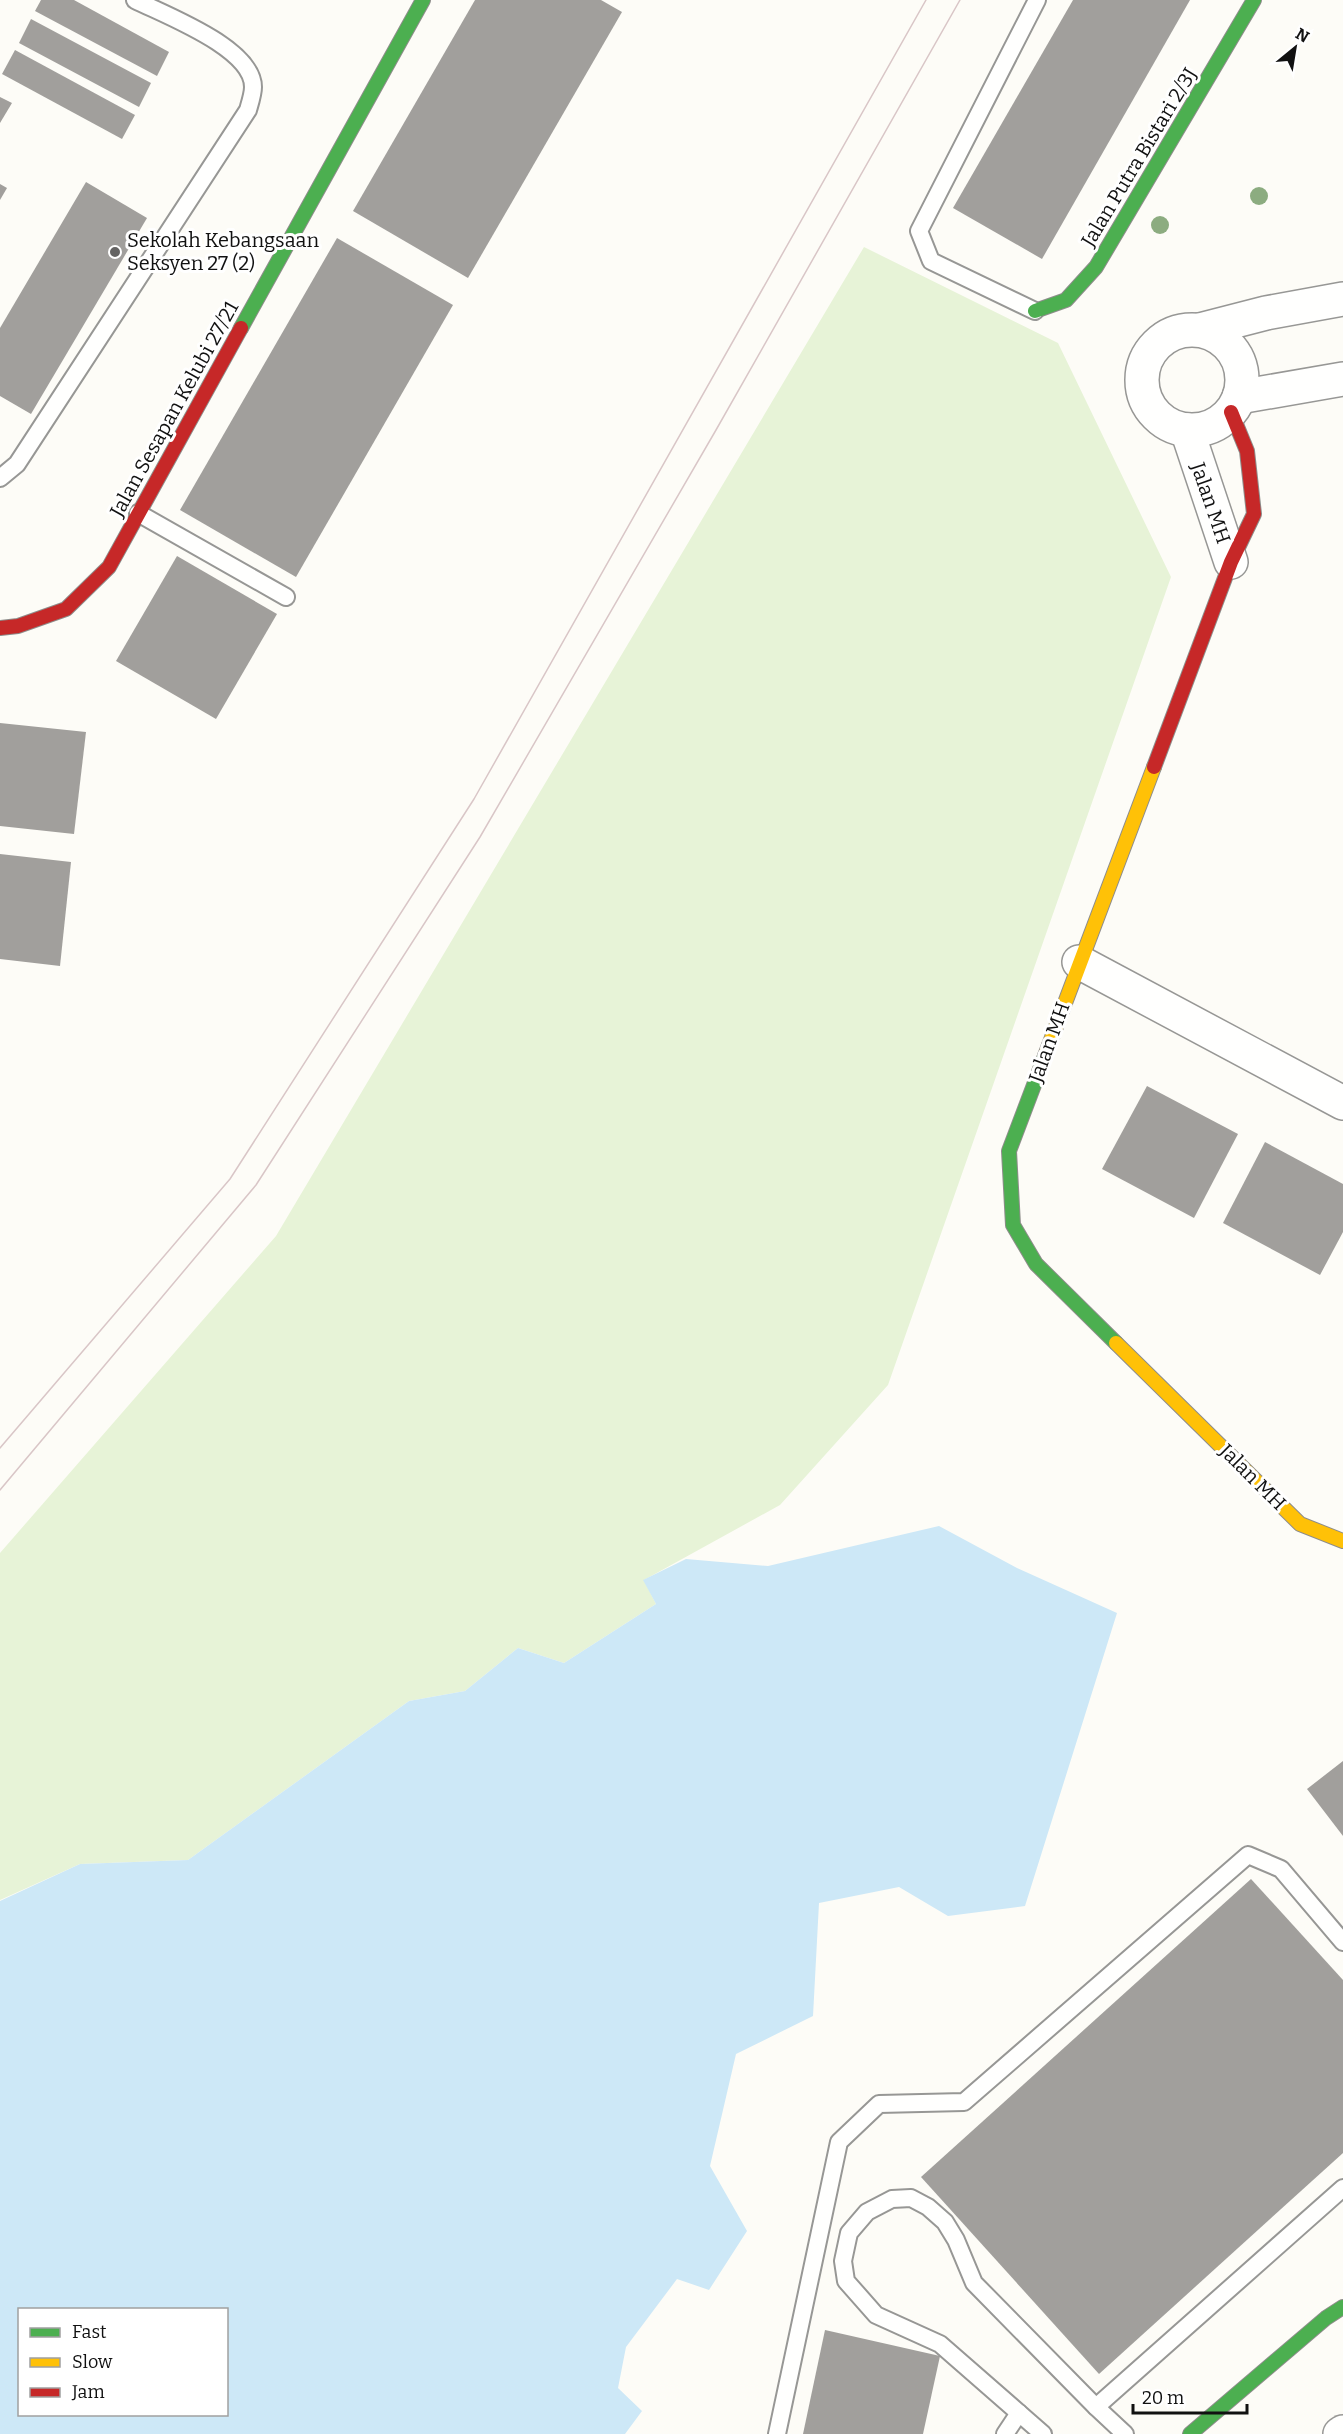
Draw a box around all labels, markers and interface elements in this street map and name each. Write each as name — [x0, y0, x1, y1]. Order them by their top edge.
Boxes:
north arrow — [1265, 18, 1325, 78]
text: N — [1292, 24, 1312, 47]
street label: Jalan Putra Bistari 2/3J — [1076, 63, 1202, 252]
place label: Sekolah Kebangsaan Seksyen 27 (2) — [127, 228, 320, 275]
marker: Sekolah Kebangsaan Seksyen 27 (2) — [108, 245, 122, 259]
street label: Jalan Sesapan Kelubi 27/21 — [104, 297, 243, 522]
street label: Jalan MH — [1186, 458, 1236, 547]
street label: Jalan MH — [1023, 998, 1075, 1086]
street label: Jalan MH — [1214, 1438, 1291, 1515]
legend — [18, 2308, 228, 2416]
text: Fast — [72, 2321, 107, 2343]
text: Slow — [72, 2351, 113, 2373]
scale bar — [1133, 2377, 1247, 2415]
text: Jam — [71, 2381, 105, 2403]
text: 20 m — [1142, 2387, 1184, 2409]

